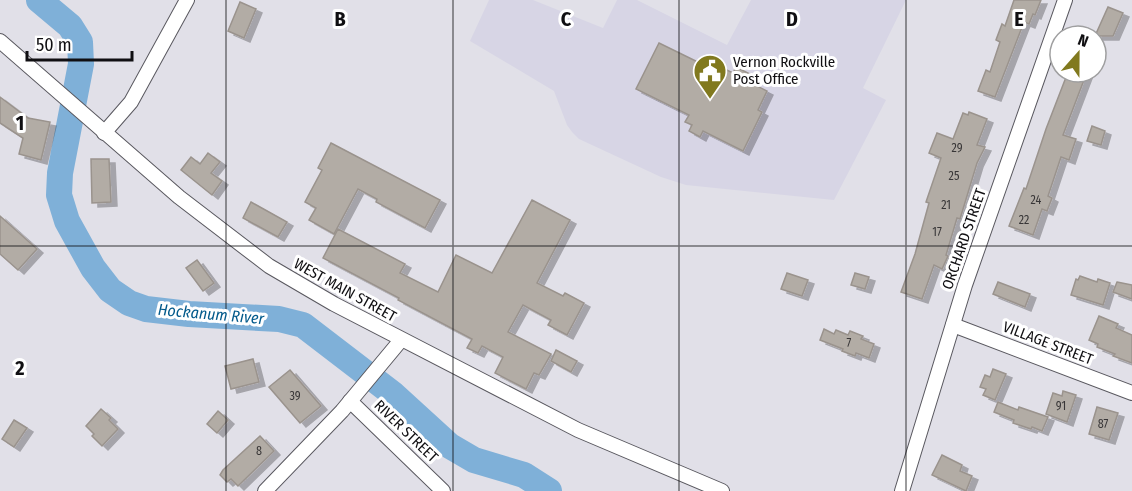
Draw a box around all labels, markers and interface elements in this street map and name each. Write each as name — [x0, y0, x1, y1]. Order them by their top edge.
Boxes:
text: B — [334, 7, 346, 31]
text: C — [561, 7, 572, 31]
text: D — [786, 7, 798, 31]
text: E — [1014, 7, 1024, 31]
scale bar — [27, 24, 132, 62]
north arrow — [1048, 24, 1108, 84]
text: N — [1075, 30, 1091, 51]
text: 50 m — [36, 34, 72, 56]
public building icon: Vernon Rockville Post Office — [692, 53, 728, 100]
place label: Vernon Rockville Post Office — [733, 53, 835, 88]
text: 1 — [16, 111, 24, 135]
house number: 29 — [951, 141, 963, 155]
house number: 25 — [949, 169, 960, 183]
street label: ORCHARD STREET — [938, 186, 990, 292]
house number: 24 — [1031, 193, 1042, 207]
house number: 21 — [941, 198, 951, 212]
house number: 22 — [1019, 213, 1029, 227]
house number: 17 — [932, 225, 942, 239]
street label: WEST MAIN STREET — [291, 254, 399, 326]
water label: Hockanum River — [157, 300, 265, 328]
street label: VILLAGE STREET — [1000, 318, 1096, 368]
house number: 7 — [847, 336, 852, 350]
text: 2 — [14, 356, 25, 380]
house number: 39 — [289, 389, 301, 403]
street label: RIVER STREET — [370, 396, 442, 466]
house number: 91 — [1056, 399, 1066, 413]
house number: 87 — [1098, 417, 1108, 431]
house number: 8 — [256, 444, 262, 458]

